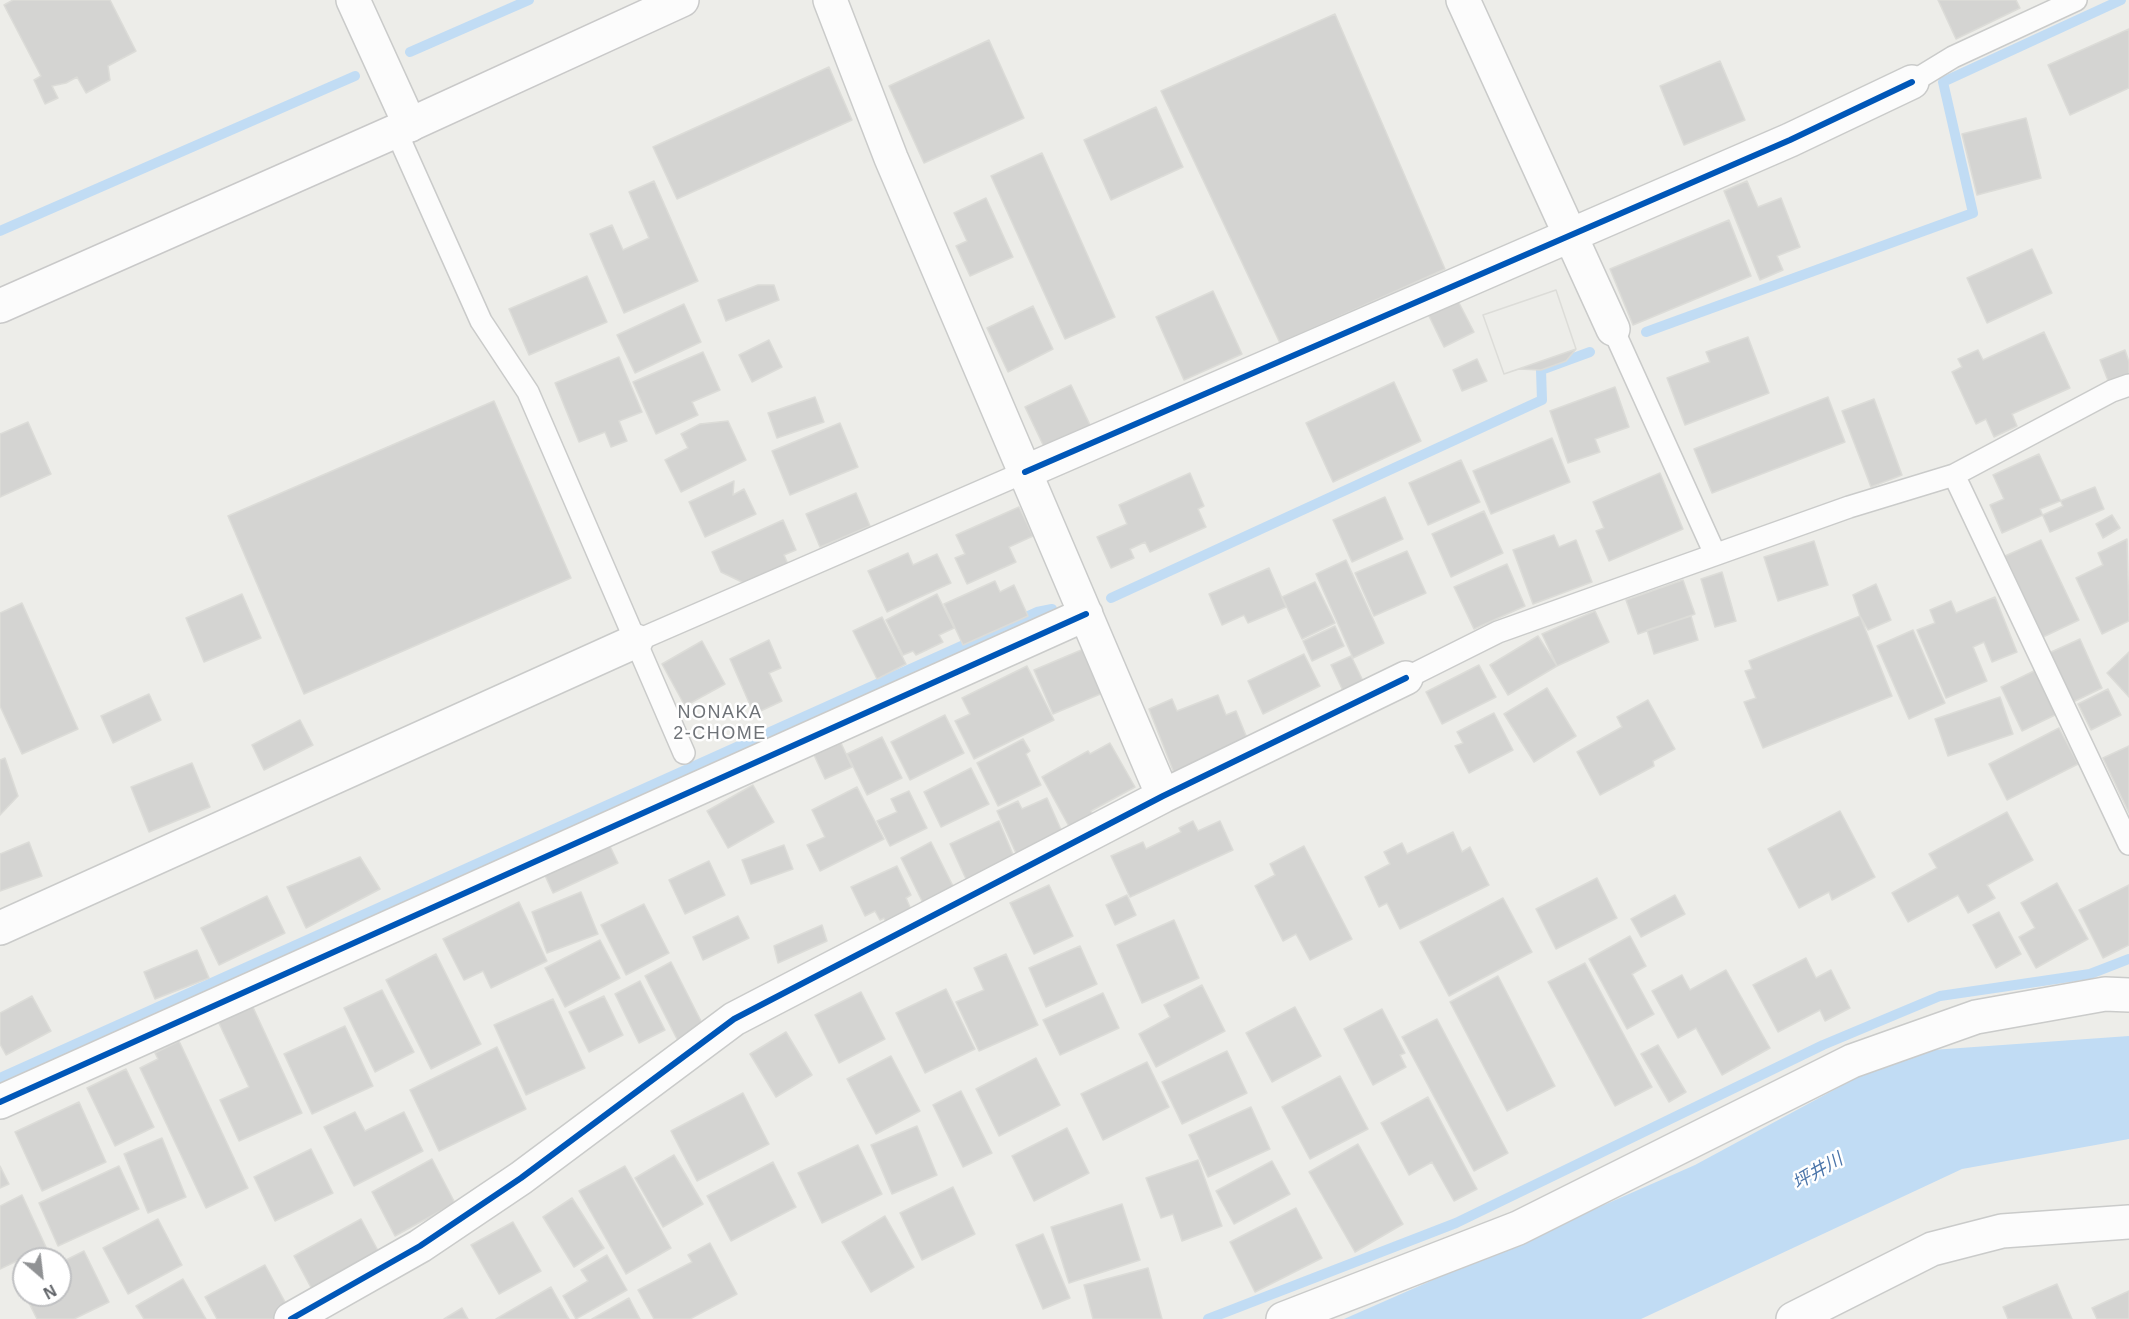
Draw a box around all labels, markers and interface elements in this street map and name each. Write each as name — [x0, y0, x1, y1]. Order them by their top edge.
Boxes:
district label: NONAKA 2-CHOME — [673, 702, 767, 744]
water label: 坪井川 — [1789, 1149, 1847, 1195]
north arrow — [12, 1247, 72, 1307]
text: N — [41, 1281, 59, 1302]

